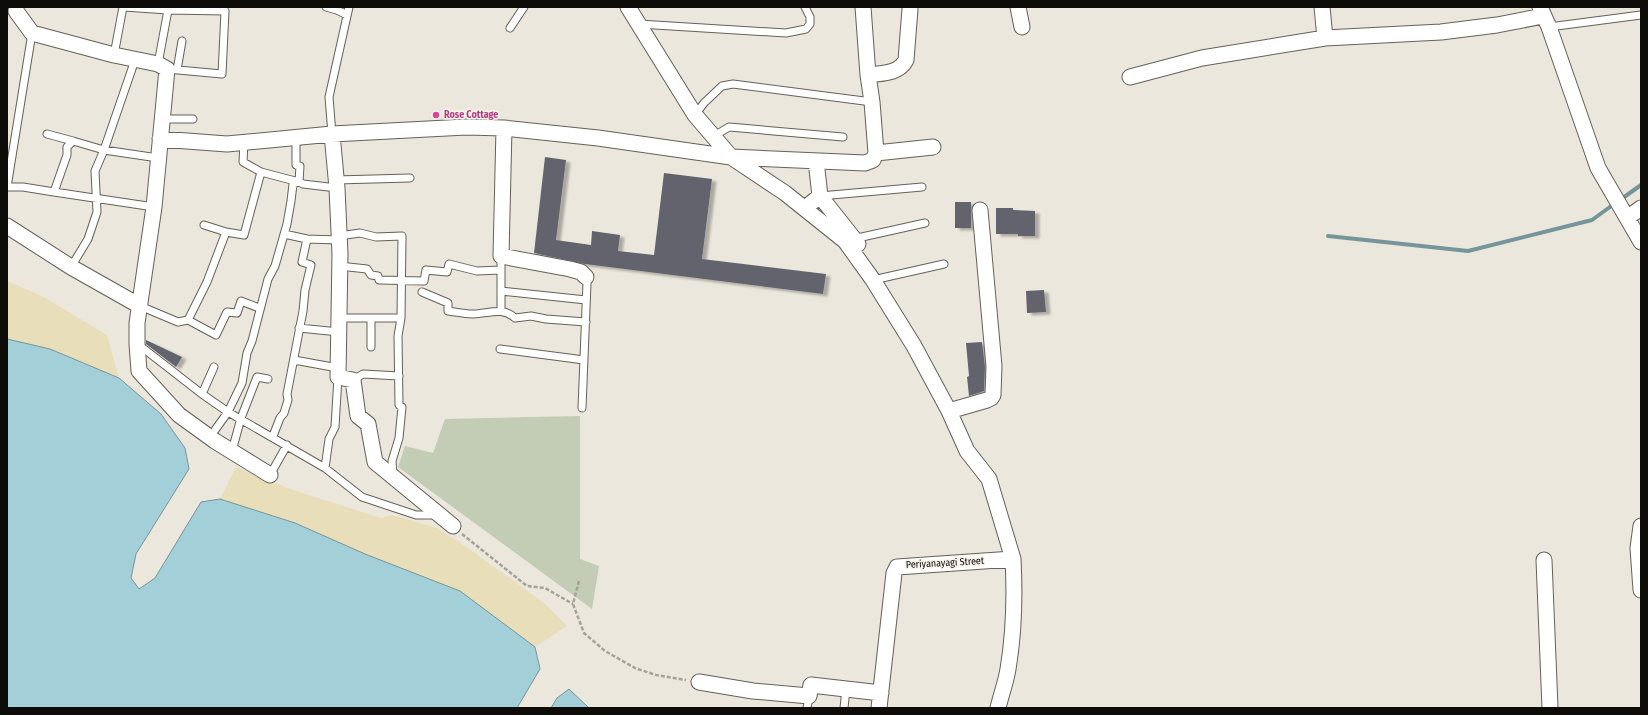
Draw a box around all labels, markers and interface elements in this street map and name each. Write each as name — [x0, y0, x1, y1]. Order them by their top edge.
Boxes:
place label: Rose Cottage — [444, 109, 498, 121]
marker: Rose Cottage — [431, 110, 441, 120]
street label: Periyanayagi Street — [906, 555, 985, 571]

